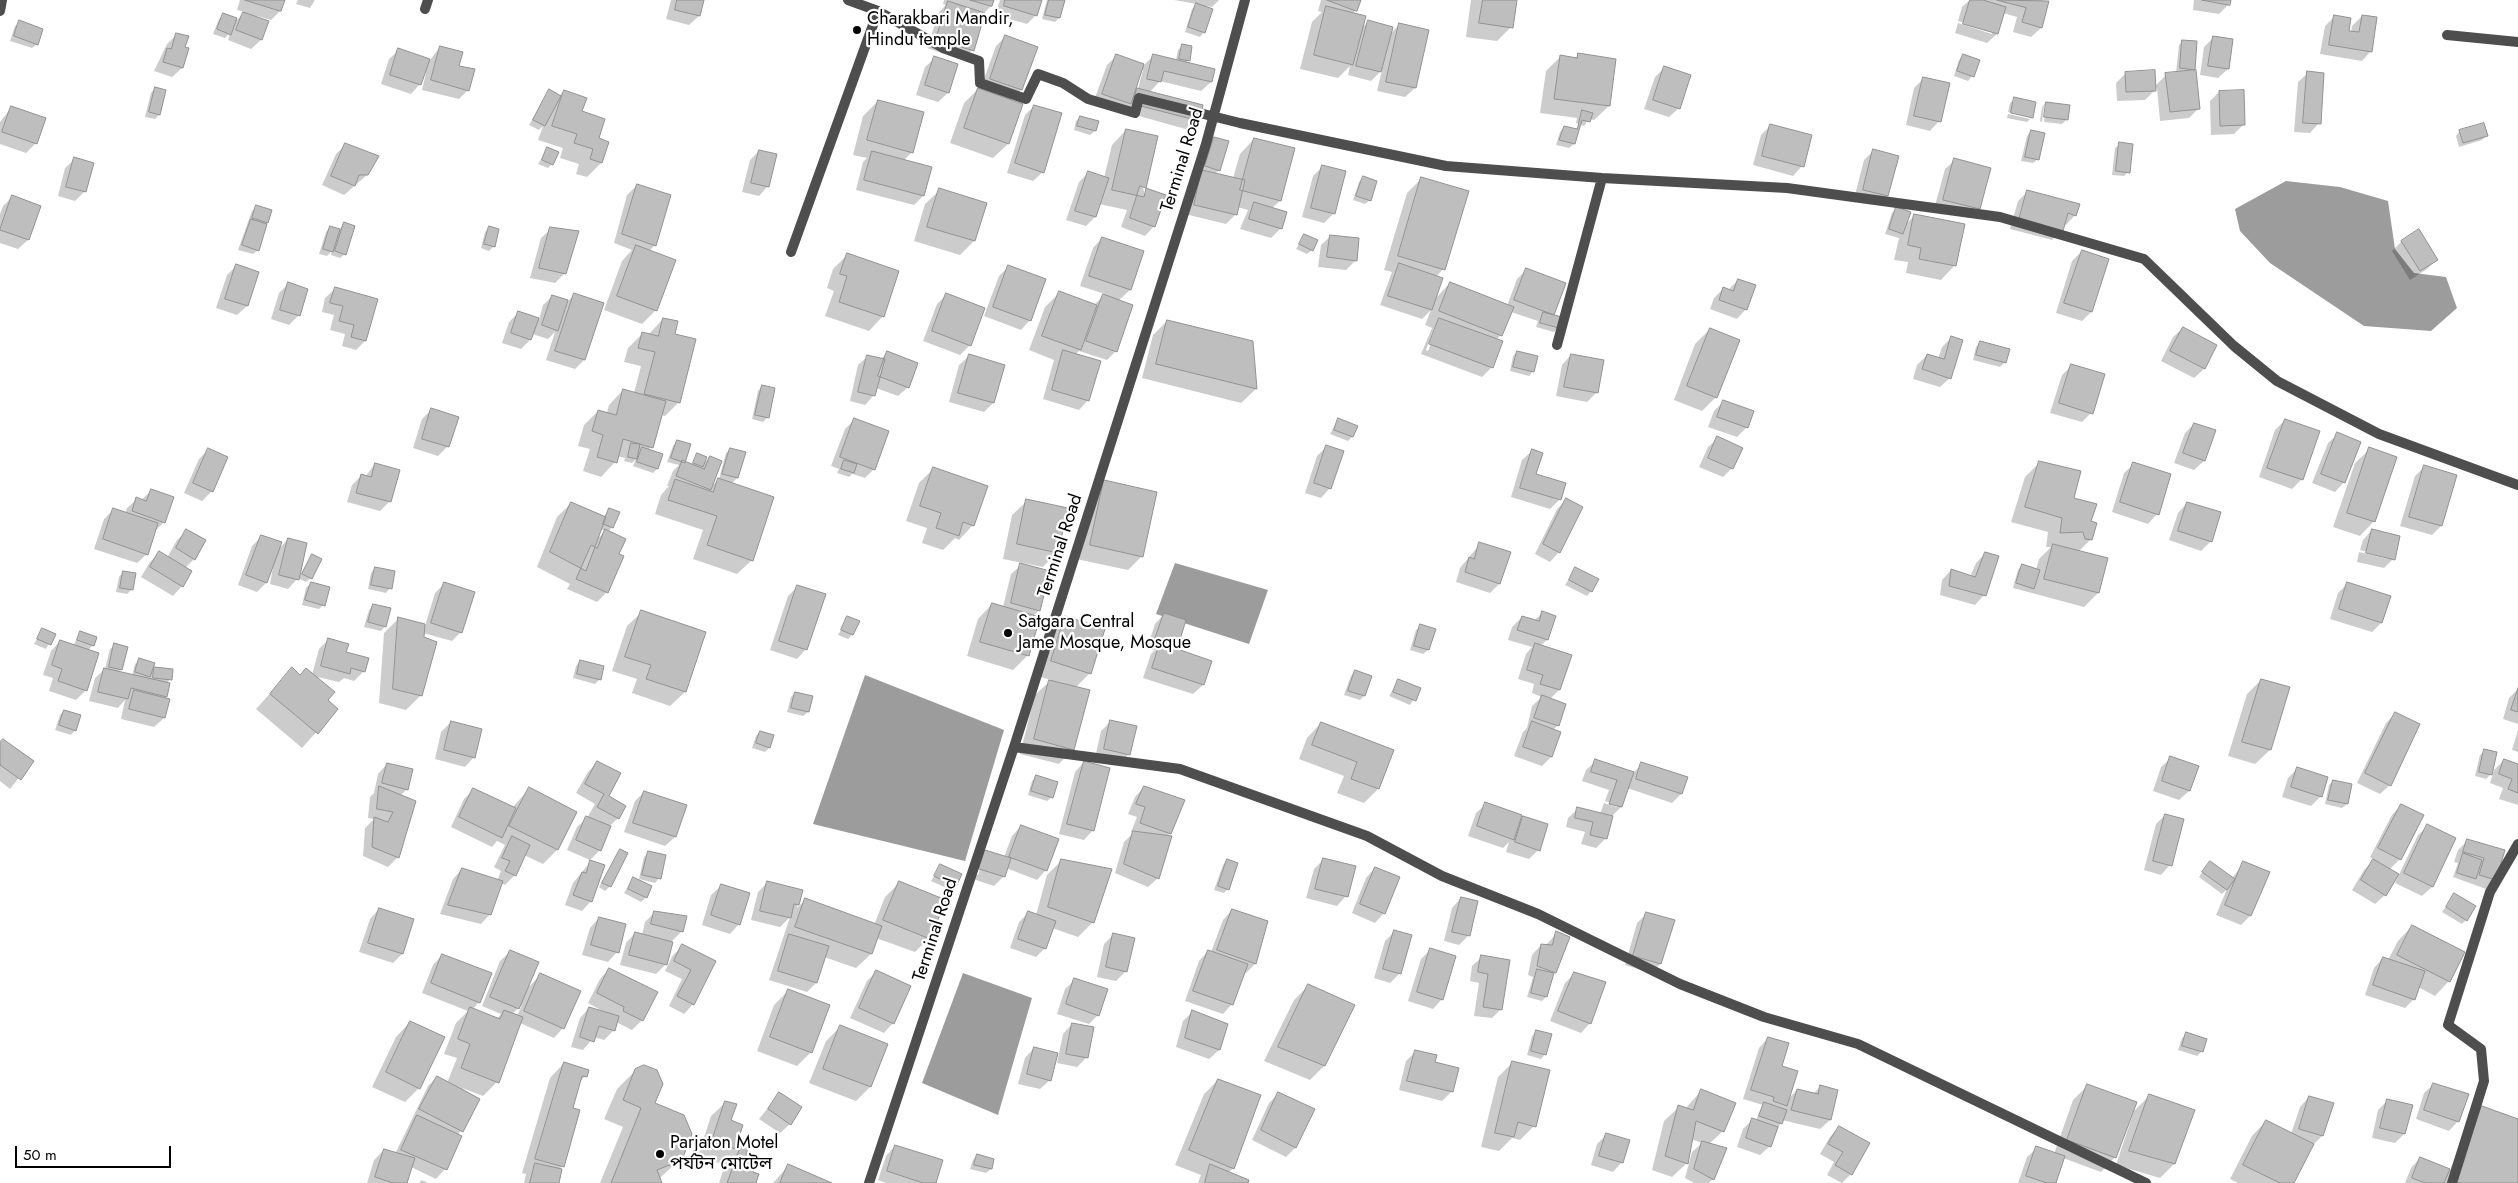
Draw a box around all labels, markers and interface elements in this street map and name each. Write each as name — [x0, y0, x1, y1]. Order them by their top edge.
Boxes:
place label: Charakbari Mandir, Hindu temple — [867, 9, 1014, 52]
marker: Charakbari Mandir, Hindu temple — [851, 24, 863, 36]
street label: Terminal Road — [1157, 106, 1209, 214]
street label: Terminal Road — [1034, 492, 1088, 600]
place label: Satgara Central Jame Mosque, Mosque — [1018, 612, 1191, 654]
marker: Satgara Central Jame Mosque, Mosque — [1002, 627, 1014, 639]
street label: Terminal Road — [909, 876, 963, 984]
place label: Parjaton Motel পর্যটন মোটেল — [670, 1133, 778, 1176]
scale bar — [18, 1136, 174, 1168]
text: 50 m — [23, 1144, 57, 1166]
marker: Parjaton Motel পর্যটন মোটেল — [654, 1148, 666, 1160]

